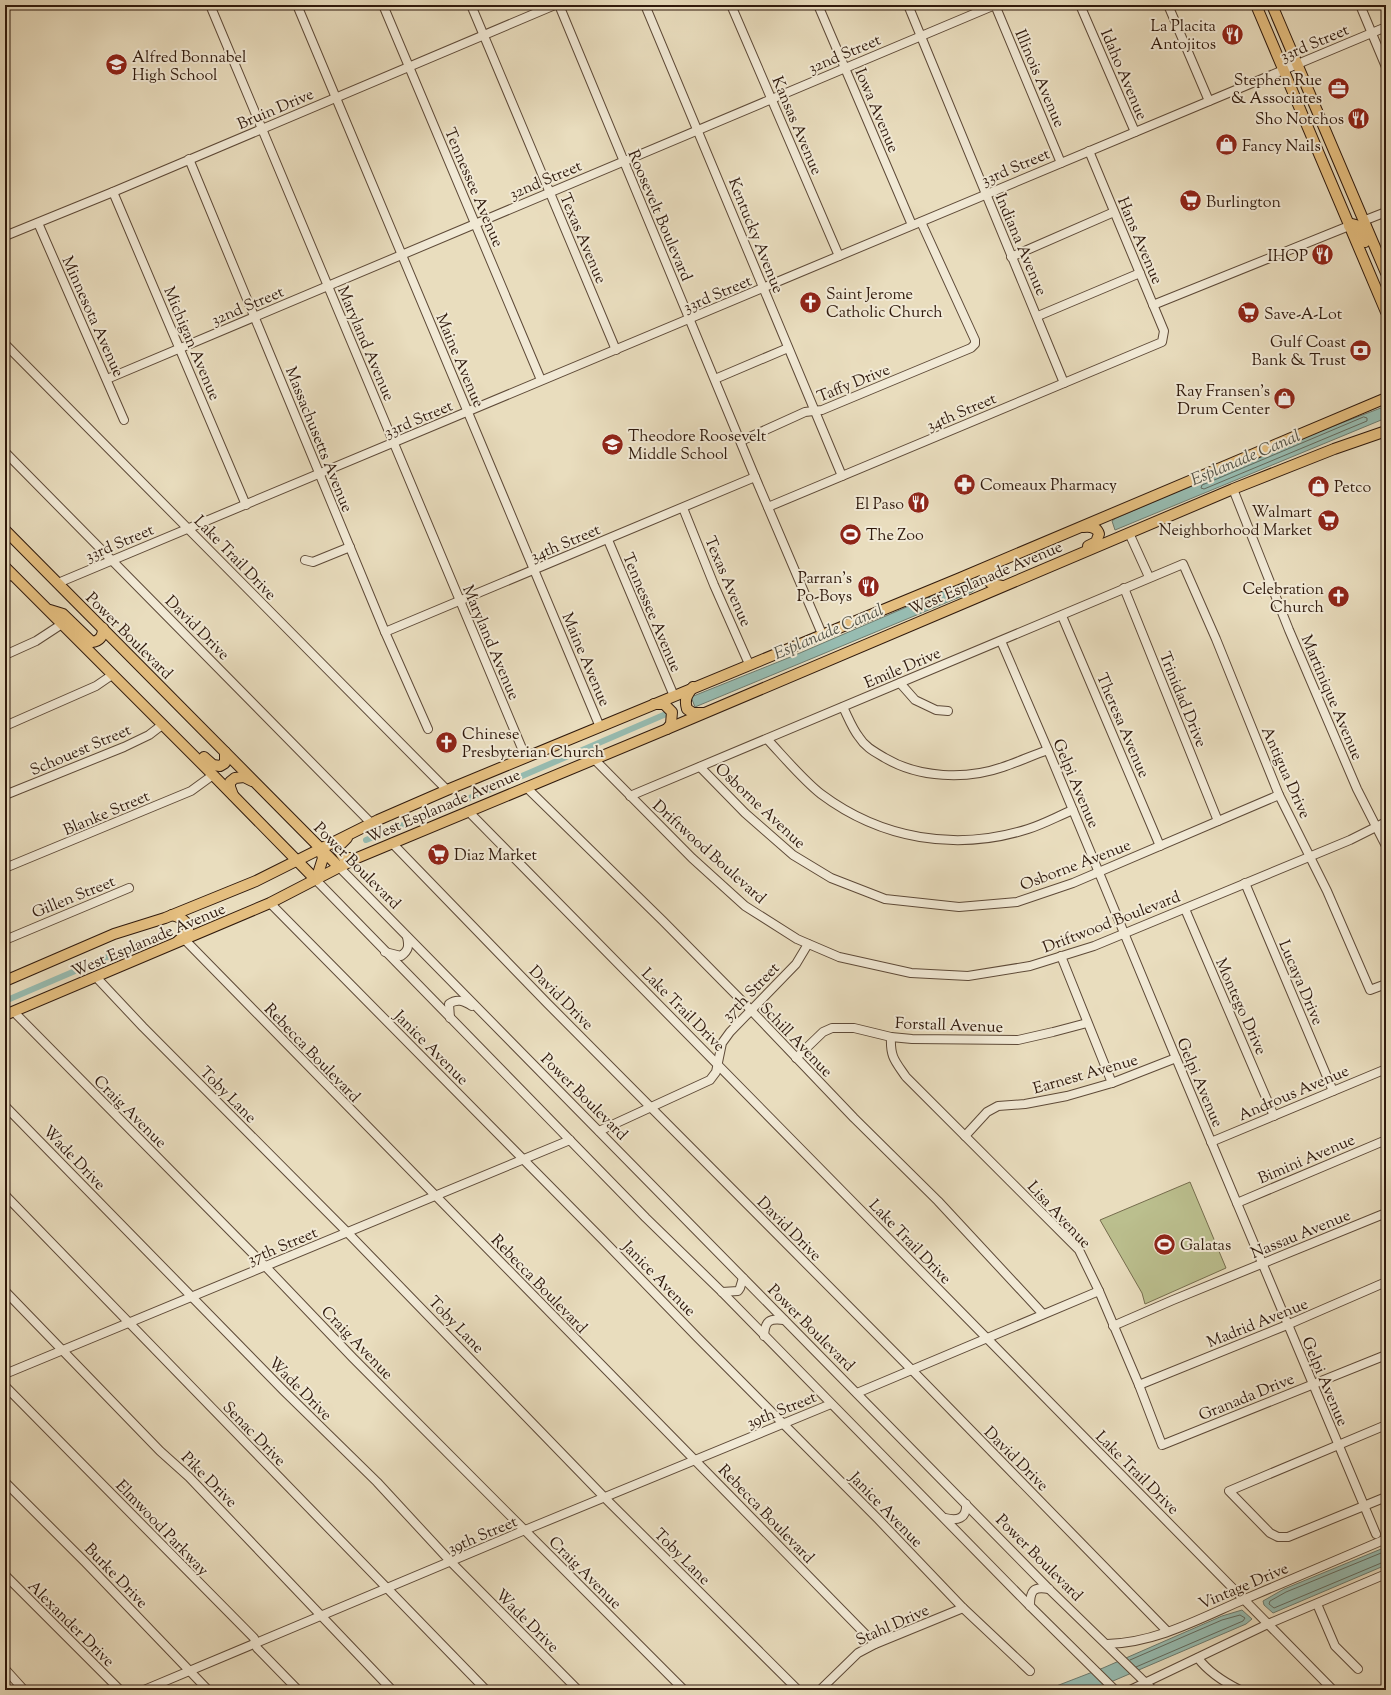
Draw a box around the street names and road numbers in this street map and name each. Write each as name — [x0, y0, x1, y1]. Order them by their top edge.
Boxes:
street label: 33rd Street — [1277, 19, 1353, 69]
street label: Illinois Avenue — [1008, 26, 1070, 132]
street label: Idaho Avenue — [1093, 26, 1152, 124]
street label: 32nd Street — [805, 29, 885, 81]
street label: Iowa Avenue — [848, 65, 904, 157]
street label: Kansas Avenue — [765, 73, 827, 179]
street label: Bruin Drive — [234, 84, 318, 137]
street label: Tennessee Avenue — [437, 125, 508, 251]
street label: 33rd Street — [978, 143, 1054, 193]
street label: Roosevelt Boulevard — [621, 147, 697, 285]
street label: 32nd Street — [506, 155, 586, 207]
street label: Kentucky Avenue — [721, 175, 788, 297]
street label: Texas Avenue — [552, 190, 611, 288]
street label: Indiana Avenue — [988, 190, 1052, 300]
street label: Hans Avenue — [1110, 194, 1167, 288]
street label: Minnesota Avenue — [55, 253, 129, 381]
street label: 33rd Street — [680, 270, 756, 320]
street label: 32nd Street — [208, 281, 288, 333]
street label: Michigan Avenue — [156, 283, 225, 404]
street label: Maryland Avenue — [330, 283, 399, 405]
street label: Maine Avenue — [429, 310, 489, 412]
street label: Taffy Drive — [814, 359, 894, 409]
street label: Massachusetts Avenue — [278, 364, 357, 516]
street label: 34th Street — [923, 388, 1001, 438]
street label: 33rd Street — [381, 395, 457, 445]
street label: Lake Trail Drive — [188, 511, 281, 606]
street label: 33rd Street — [82, 519, 158, 569]
street label: 34th Street — [527, 519, 605, 569]
street label: Texas Avenue — [697, 533, 756, 631]
street label: West Esplanade Avenue — [905, 536, 1067, 622]
street label: Tennessee Avenue — [615, 550, 686, 676]
street label: Maryland Avenue — [455, 582, 524, 704]
street label: Power Boulevard — [79, 588, 177, 686]
street label: David Drive — [159, 591, 234, 666]
street label: Maine Avenue — [555, 609, 615, 711]
street label: Martinique Avenue — [1294, 632, 1367, 764]
street label: Emile Drive — [861, 643, 945, 696]
street label: Trinidad Drive — [1152, 649, 1211, 751]
street label: Theresa Avenue — [1089, 670, 1154, 782]
street label: Schouest Street — [27, 719, 136, 783]
street label: Antigua Drive — [1254, 723, 1315, 823]
street label: Gelpi Avenue — [1046, 736, 1104, 832]
street label: Osborne Avenue — [709, 759, 810, 855]
street label: West Esplanade Avenue — [363, 764, 525, 850]
street label: Blanke Street — [60, 786, 154, 843]
street label: Driftwood Boulevard — [646, 796, 770, 910]
street label: Power Boulevard — [307, 818, 405, 916]
street label: Osborne Avenue — [1017, 835, 1135, 898]
street label: Gillen Street — [29, 871, 120, 925]
street label: Driftwood Boulevard — [1040, 886, 1184, 960]
street label: West Esplanade Avenue — [68, 898, 230, 984]
street label: Lucaya Drive — [1271, 937, 1328, 1029]
street label: Montego Drive — [1208, 955, 1271, 1059]
street label: 37th Street — [718, 958, 786, 1027]
street label: David Drive — [523, 961, 598, 1036]
street label: Lake Trail Drive — [635, 964, 729, 1058]
street label: Schill Avenue — [753, 998, 837, 1083]
street label: Rebecca Boulevard — [258, 999, 365, 1108]
street label: Janice Avenue — [387, 1005, 473, 1091]
street label: Forstall Avenue — [894, 1013, 1003, 1040]
street label: Gelpi Avenue — [1170, 1035, 1228, 1131]
street label: Power Boulevard — [534, 1049, 632, 1147]
street label: Earnest Avenue — [1031, 1049, 1141, 1101]
street label: Androus Avenue — [1235, 1061, 1353, 1128]
street label: Toby Lane — [194, 1062, 261, 1129]
street label: Craig Avenue — [87, 1071, 171, 1155]
street label: Wade Drive — [36, 1121, 110, 1196]
street label: Bimini Avenue — [1255, 1130, 1359, 1191]
street label: Lisa Avenue — [1021, 1177, 1095, 1255]
street label: David Drive — [751, 1192, 826, 1267]
street label: Lake Trail Drive — [863, 1195, 956, 1290]
street label: Nassau Avenue — [1248, 1205, 1354, 1266]
street label: 37th Street — [244, 1222, 322, 1272]
street label: Rebecca Boulevard — [485, 1230, 592, 1339]
street label: Janice Avenue — [615, 1236, 700, 1323]
street label: Power Boulevard — [761, 1280, 859, 1378]
street label: Toby Lane — [422, 1292, 488, 1360]
street label: Madrid Avenue — [1204, 1294, 1312, 1355]
street label: Craig Avenue — [315, 1302, 398, 1386]
street label: Gelpi Avenue — [1295, 1334, 1353, 1430]
street label: Wade Drive — [262, 1353, 336, 1427]
street label: Granada Drive — [1196, 1369, 1298, 1428]
street label: 39th Street — [744, 1387, 821, 1436]
street label: Senac Drive — [216, 1397, 290, 1472]
street label: David Drive — [978, 1422, 1053, 1497]
street label: Lake Trail Drive — [1089, 1427, 1183, 1521]
street label: Pike Drive — [175, 1447, 242, 1514]
street label: Rebecca Boulevard — [712, 1460, 819, 1569]
street label: Janice Avenue — [842, 1467, 927, 1554]
street label: Elmwood Parkway — [109, 1476, 213, 1582]
street label: Power Boulevard — [989, 1510, 1087, 1608]
street label: 39th Street — [445, 1511, 522, 1561]
street label: Toby Lane — [648, 1524, 715, 1591]
street label: Craig Avenue — [542, 1532, 626, 1616]
street label: Burke Drive — [78, 1539, 152, 1615]
street label: Vintage Drive — [1196, 1558, 1292, 1617]
street label: Alexander Drive — [22, 1576, 119, 1673]
street label: Wade Drive — [489, 1585, 563, 1659]
street label: Stahl Drive — [853, 1600, 933, 1653]

